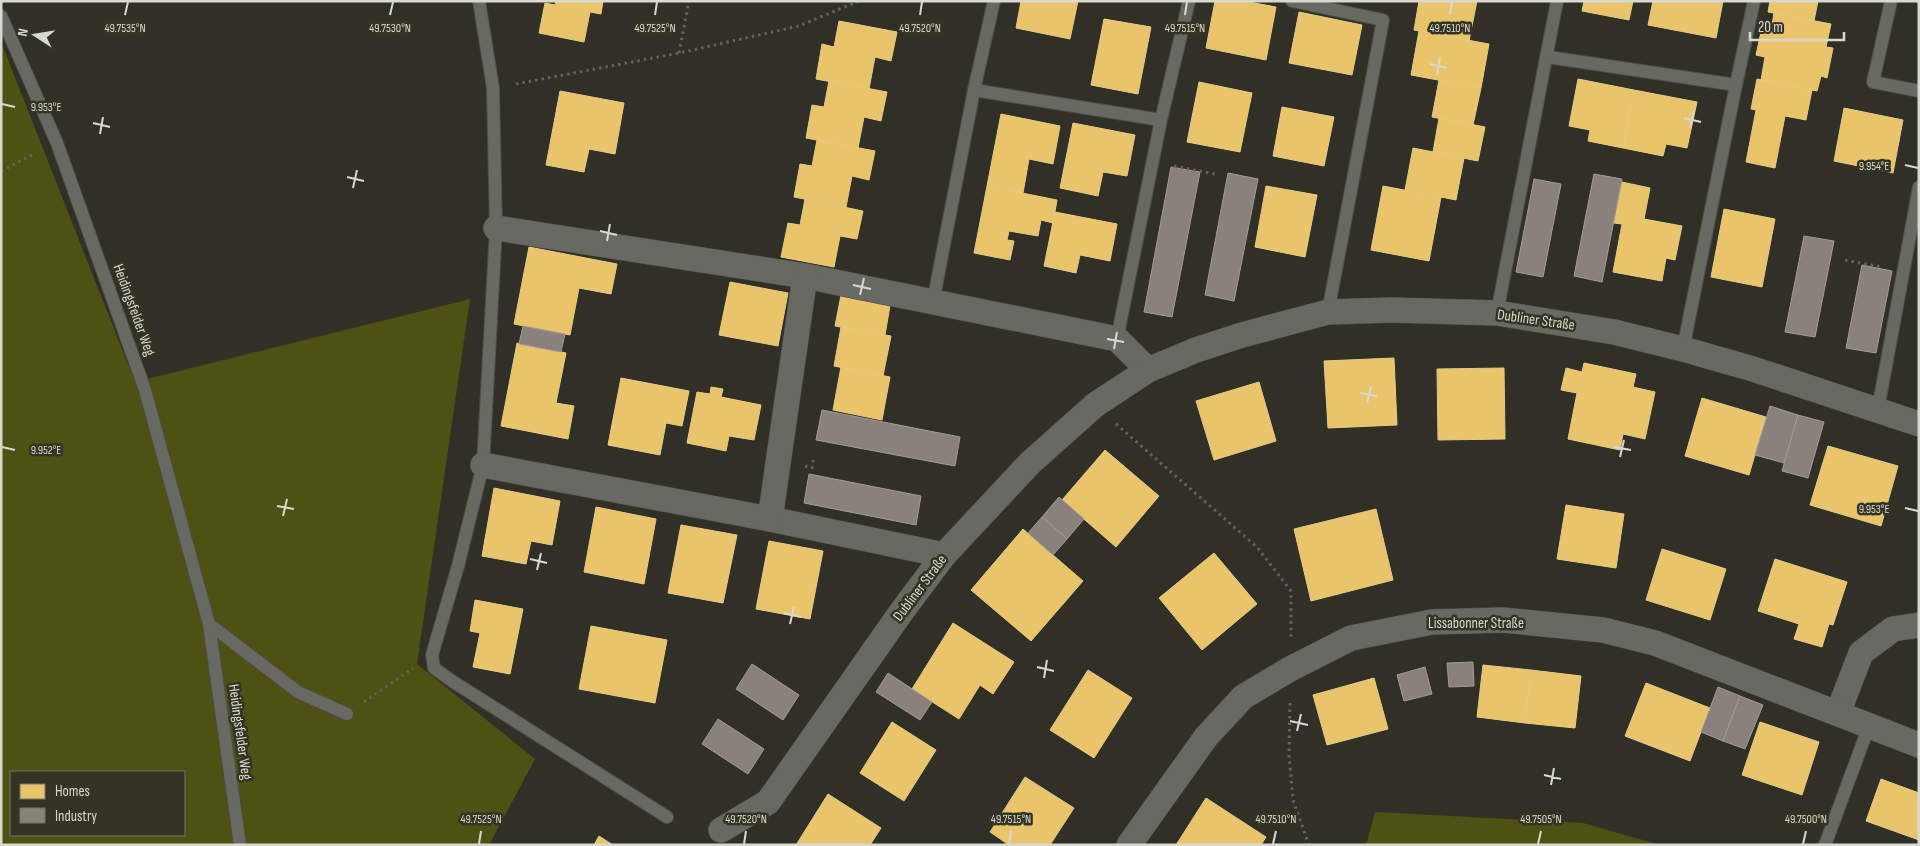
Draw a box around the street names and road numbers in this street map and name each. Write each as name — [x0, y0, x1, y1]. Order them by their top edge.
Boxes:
street label: Heidingsfelder Weg — [109, 261, 159, 359]
street label: Dubliner Straße — [1496, 305, 1576, 335]
street label: Dubliner Straße — [889, 551, 951, 625]
street label: Lissabonner Straße — [1428, 614, 1524, 633]
street label: Heidingsfelder Weg — [224, 683, 256, 781]

